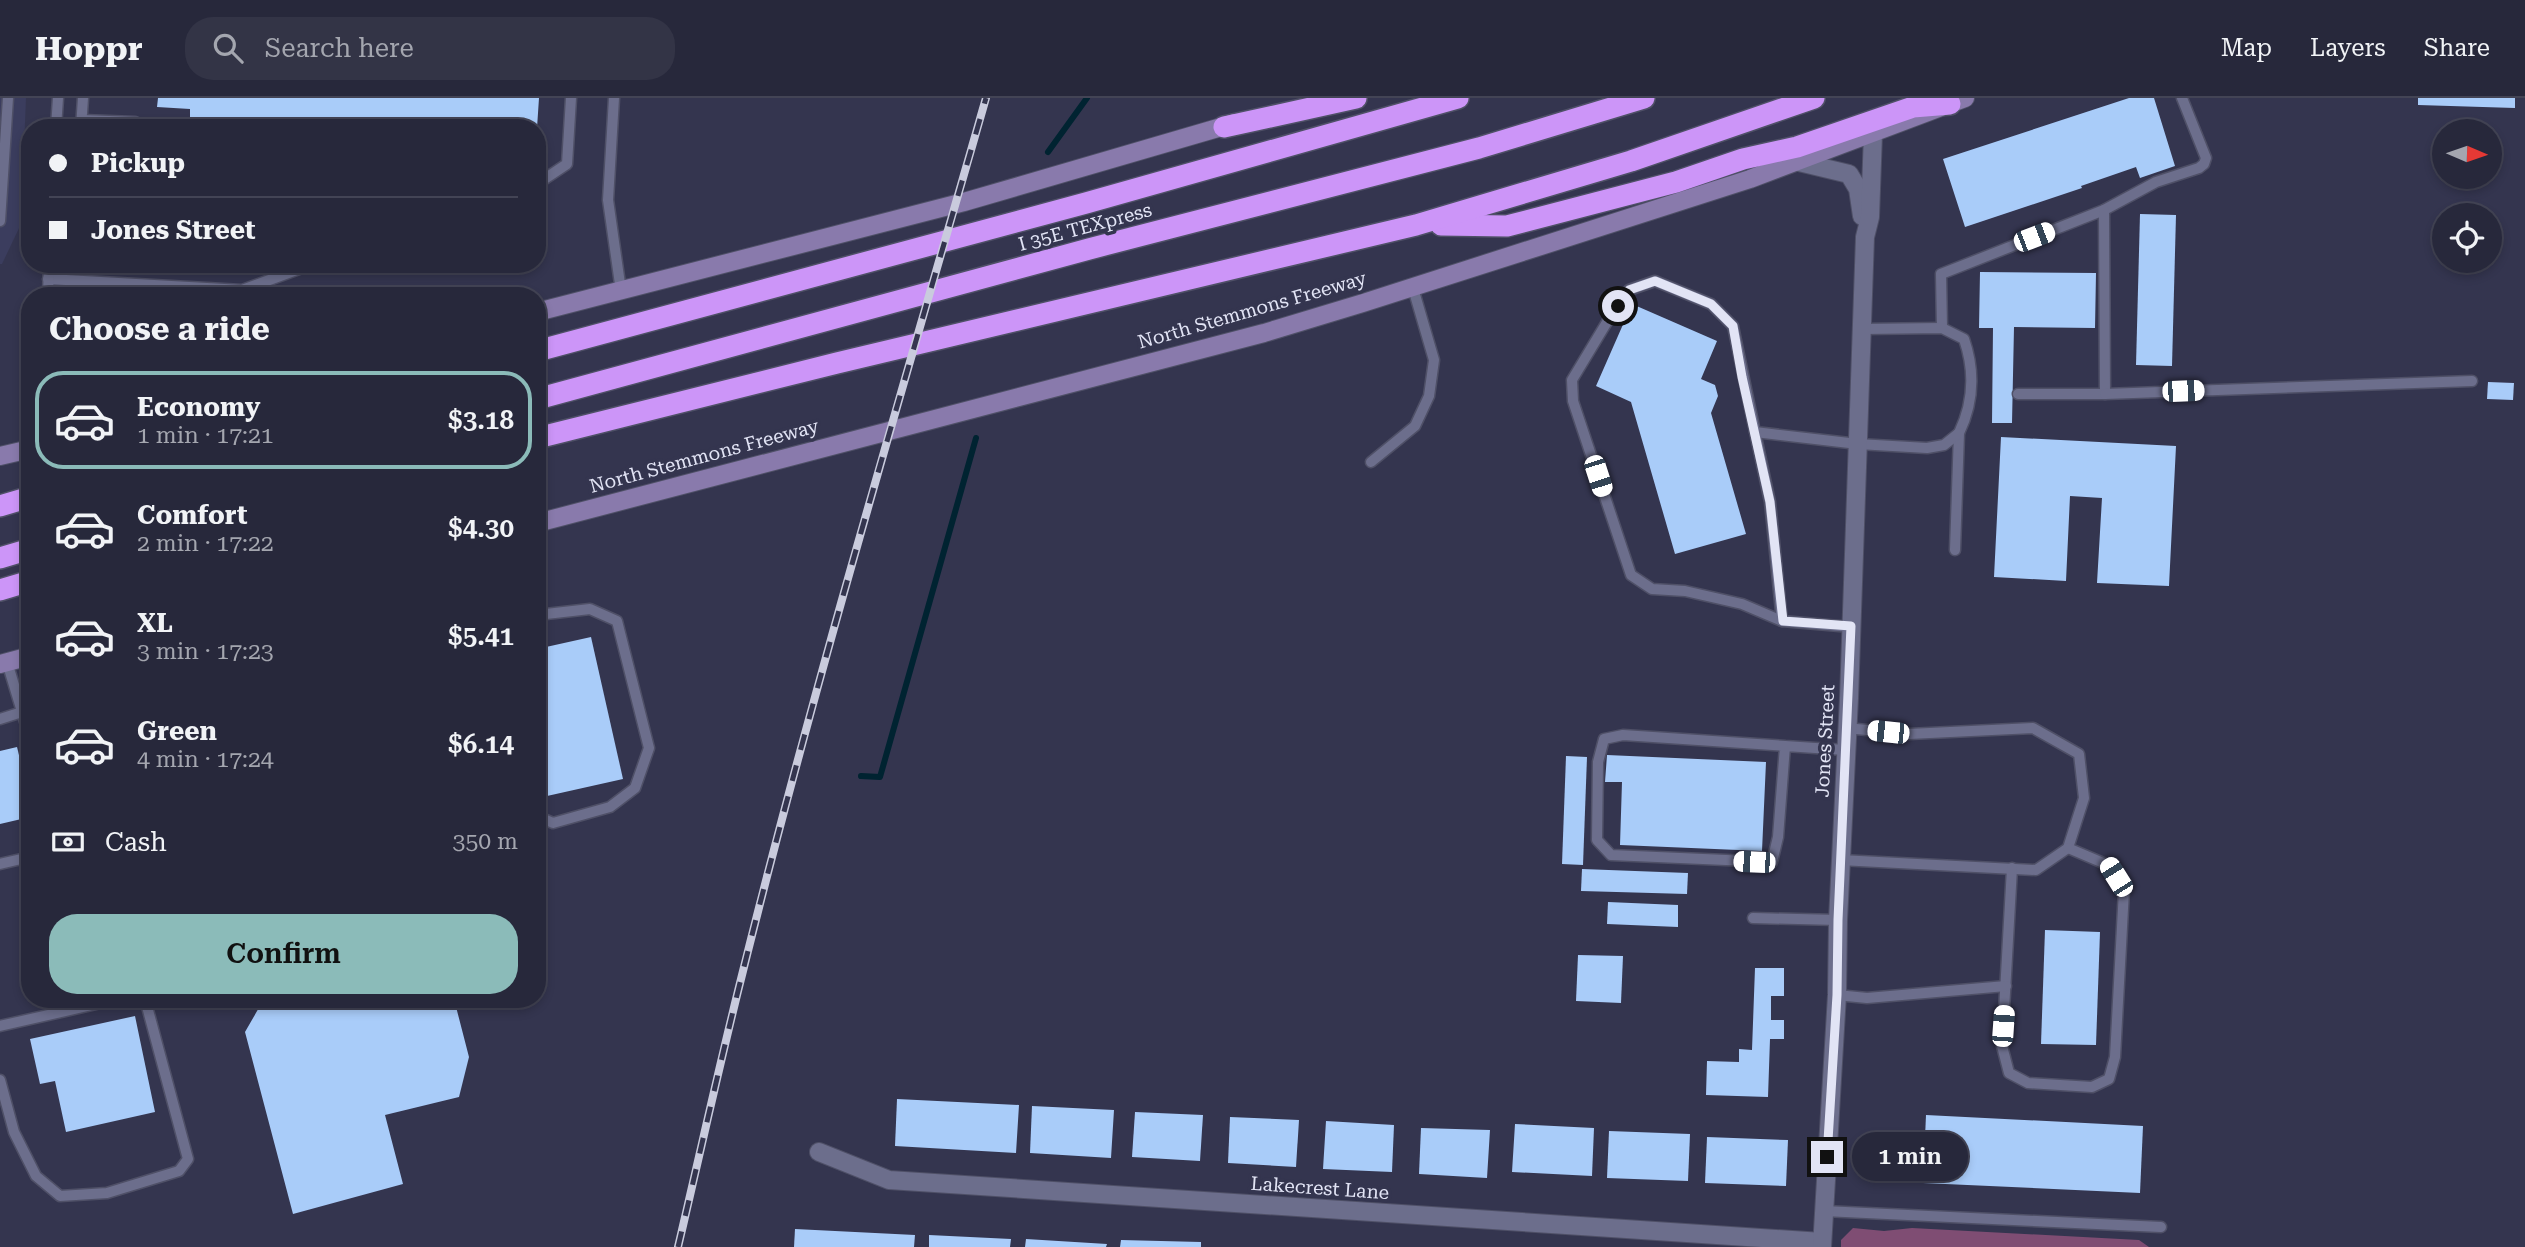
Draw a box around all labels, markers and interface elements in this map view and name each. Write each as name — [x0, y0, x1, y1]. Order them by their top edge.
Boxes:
search box — [185, 17, 675, 80]
text: Hoppr — [35, 29, 143, 68]
icon: search — [209, 29, 247, 67]
text: Search here — [265, 33, 414, 63]
text: Map — [2221, 34, 2272, 62]
text: Layers — [2310, 34, 2386, 62]
text: Share — [2424, 34, 2490, 62]
north arrow — [2432, 119, 2502, 189]
map controls — [2432, 119, 2502, 273]
text: Pickup — [91, 148, 185, 178]
street label: I 35E TEXpress — [1016, 198, 1154, 256]
button: locate — [2432, 203, 2502, 273]
text: Jones Street — [91, 215, 256, 245]
car — [2011, 220, 2058, 254]
street label: North Stemmons Freeway — [1135, 266, 1370, 354]
route start — [1602, 290, 1634, 322]
text: Choose a ride — [49, 310, 270, 348]
car — [2162, 380, 2205, 402]
icon: car — [53, 389, 116, 452]
text: Economy — [137, 392, 260, 422]
text: $3.18 — [448, 405, 514, 435]
street label: North Stemmons Freeway — [587, 414, 822, 498]
text: 1 min · 17:21 — [137, 422, 274, 449]
car — [1582, 453, 1615, 499]
icon: car — [53, 497, 116, 560]
text: Comfort — [137, 500, 247, 530]
text: $4.30 — [448, 513, 514, 543]
text: 2 min · 17:22 — [137, 530, 274, 557]
icon: car — [53, 605, 116, 668]
text: XL — [137, 608, 173, 638]
text: $5.41 — [448, 621, 514, 651]
text: 3 min · 17:23 — [137, 638, 274, 665]
street label: Jones Street — [1811, 684, 1839, 798]
icon: car — [53, 713, 116, 776]
text: Green — [137, 716, 217, 746]
car — [1867, 719, 1910, 745]
text: $6.14 — [448, 729, 514, 759]
text: 4 min · 17:24 — [137, 746, 274, 773]
icon: cash — [49, 823, 87, 861]
text: Cash — [105, 827, 167, 857]
text: 350 m — [453, 828, 518, 855]
car — [1733, 851, 1776, 873]
car — [2096, 854, 2137, 900]
button: Confirm — [49, 914, 518, 994]
car — [1992, 1004, 2015, 1048]
callout: 1 min — [1852, 1132, 1967, 1182]
route end — [1811, 1141, 1843, 1173]
text: 1 min — [1878, 1143, 1942, 1170]
street label: Lakecrest Lane — [1250, 1172, 1390, 1204]

